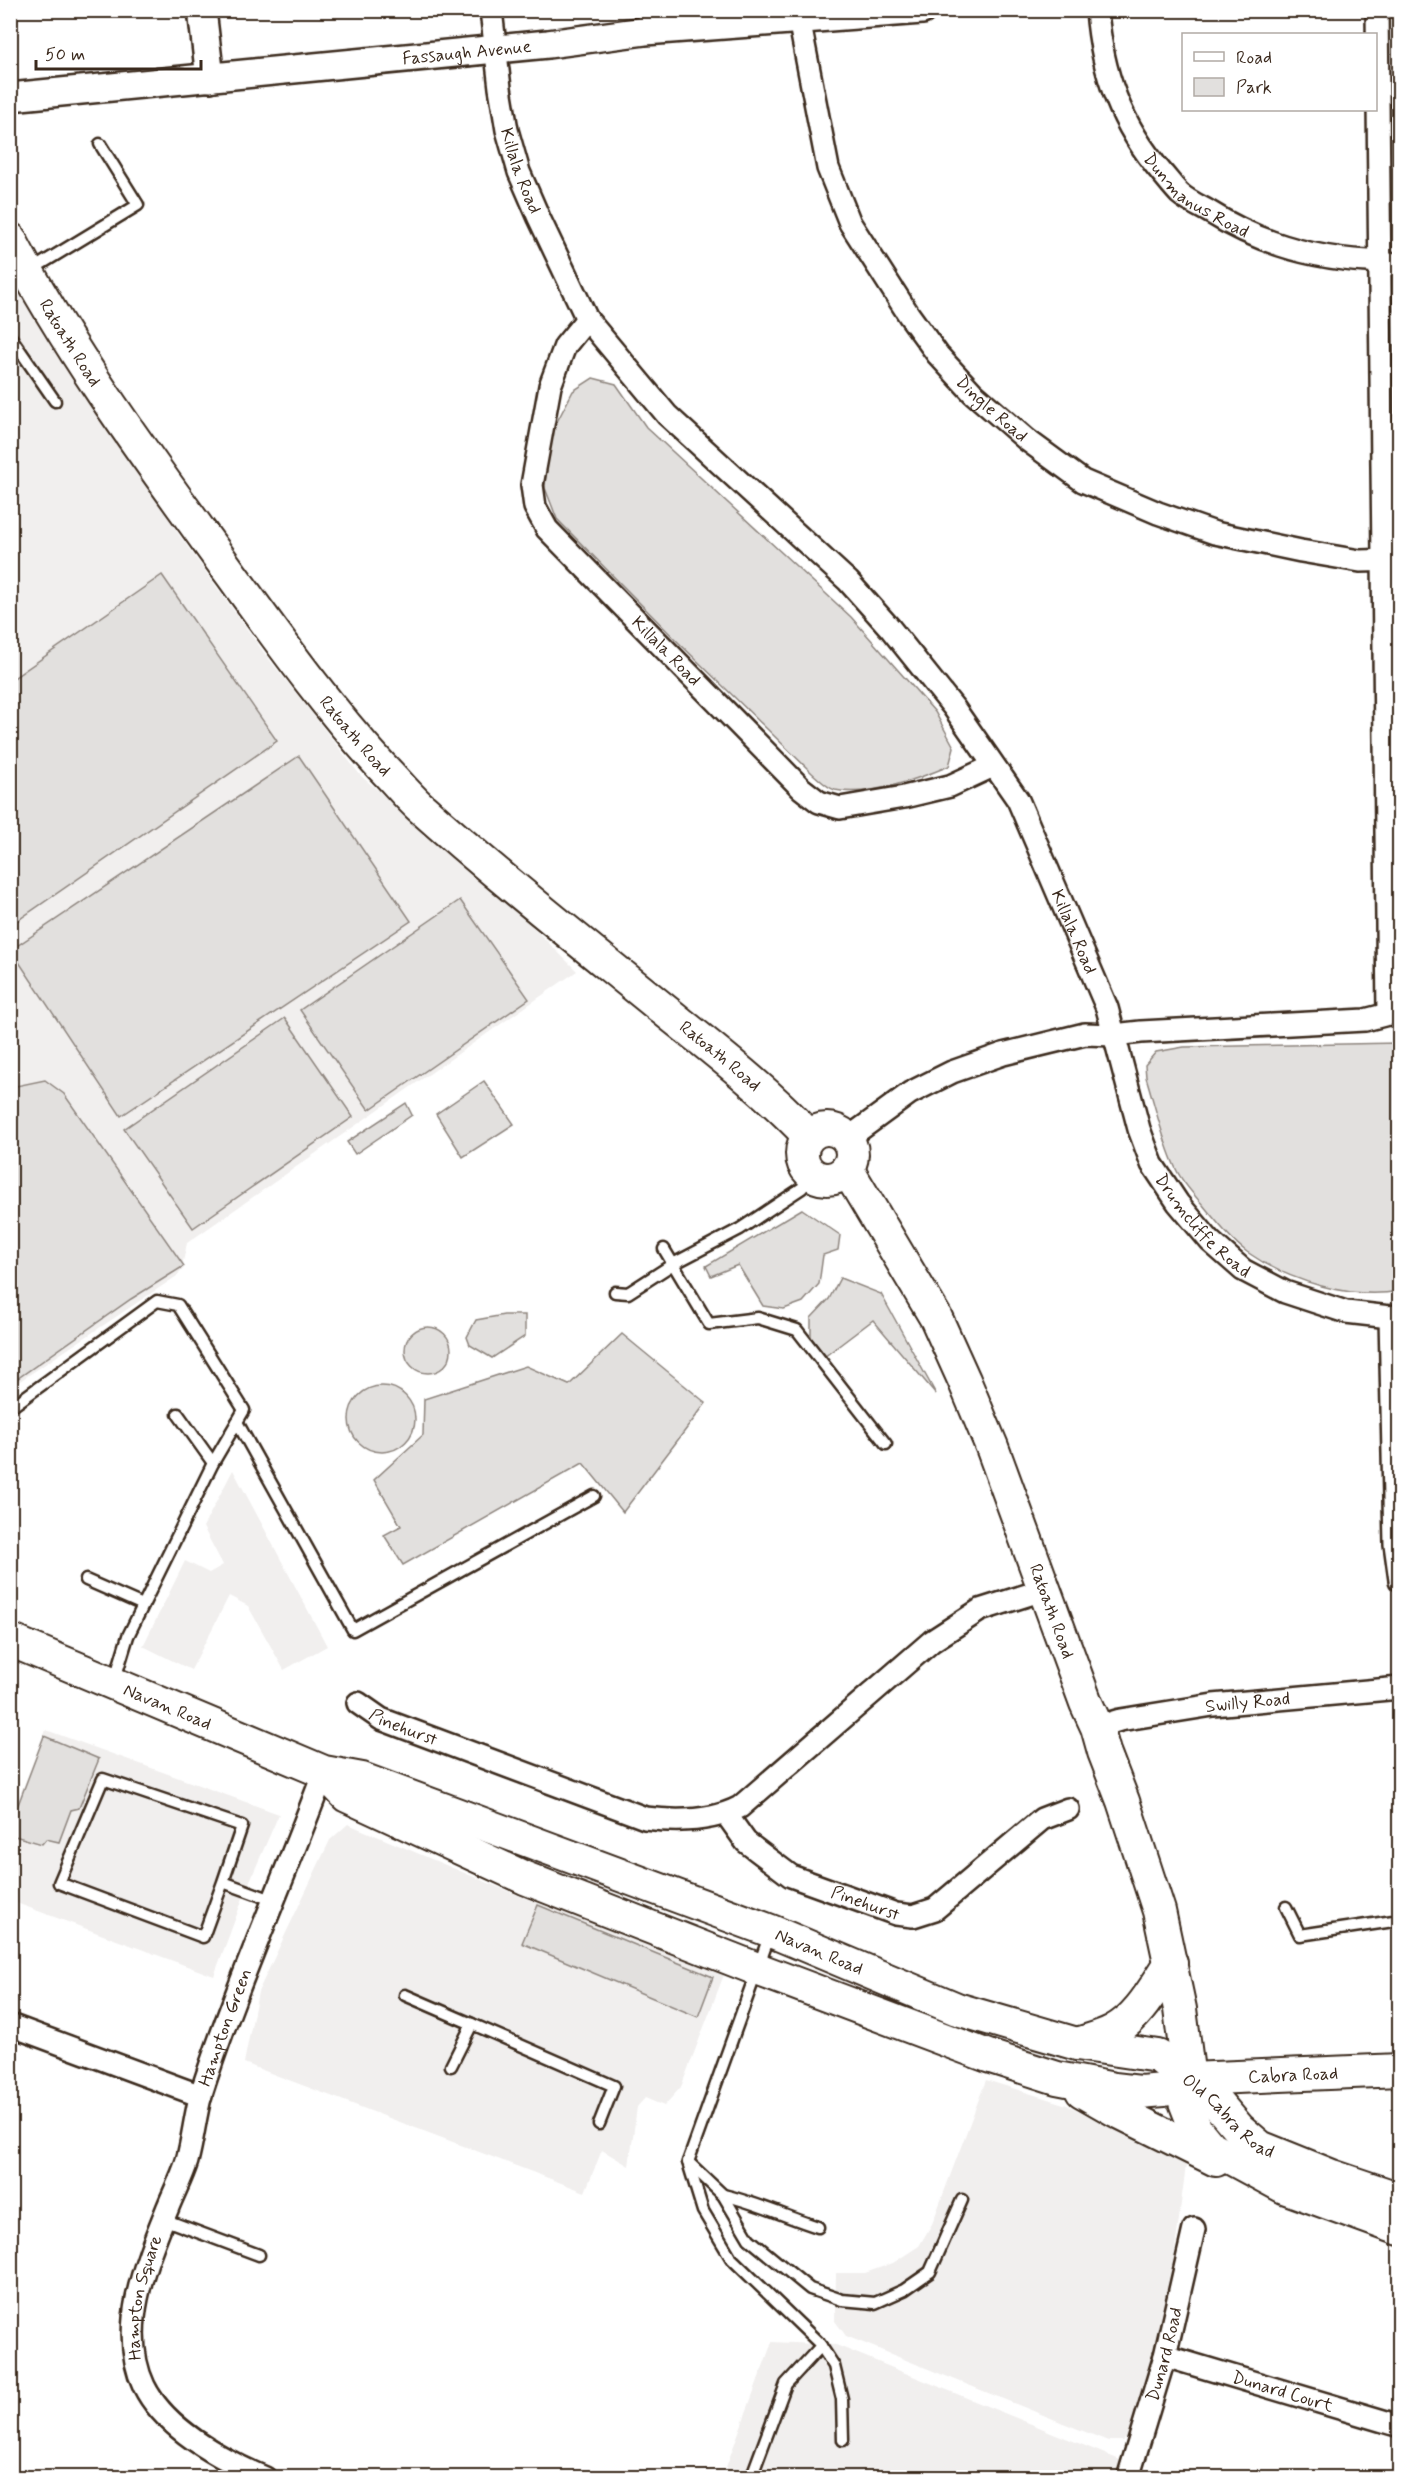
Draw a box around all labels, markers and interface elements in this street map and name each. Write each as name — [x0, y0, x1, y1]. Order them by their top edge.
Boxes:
scale bar — [36, 33, 201, 71]
legend — [1182, 33, 1377, 111]
street label: Fassaugh Avenue — [401, 35, 533, 71]
text: 50 m — [45, 43, 85, 67]
text: Road — [1236, 46, 1272, 70]
text: Park — [1236, 76, 1272, 100]
street label: Killala Road — [494, 125, 547, 218]
street label: Dunmanus Road — [1137, 148, 1252, 244]
street label: Ratoath Road — [33, 295, 106, 392]
street label: Dingle Road — [950, 371, 1032, 448]
street label: Killala Road — [626, 611, 706, 692]
street label: Ratoath Road — [313, 691, 396, 782]
street label: Killala Road — [1045, 886, 1102, 978]
street label: Ratoath Road — [674, 1016, 766, 1097]
street label: Drumcliffe Road — [1149, 1169, 1254, 1285]
street label: Ratoath Road — [1023, 1561, 1080, 1662]
street label: Navan Road — [119, 1678, 215, 1736]
street label: Swilly Road — [1204, 1687, 1291, 1719]
street label: Pinehurst — [364, 1703, 441, 1752]
street label: Pinehurst — [828, 1881, 903, 1927]
street label: Navan Road — [771, 1923, 867, 1981]
street label: Hampton Green — [193, 1965, 258, 2090]
street label: Cabra Road — [1248, 2062, 1339, 2089]
street label: Old Cabra Road — [1177, 2068, 1278, 2164]
street label: Hampton Square — [122, 2232, 169, 2362]
street label: Dunard Road — [1141, 2305, 1189, 2405]
street label: Dunard Court — [1229, 2366, 1336, 2419]

